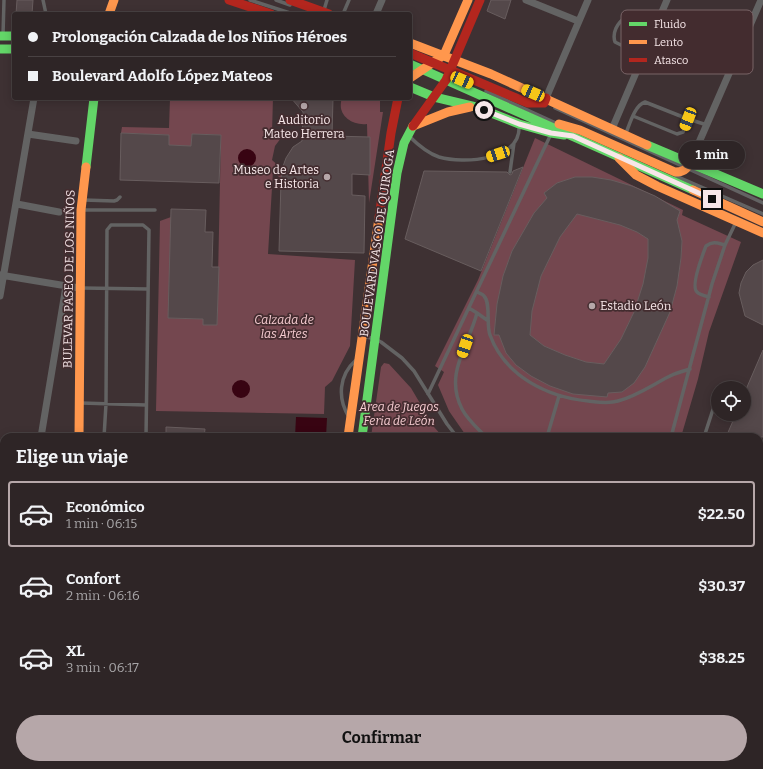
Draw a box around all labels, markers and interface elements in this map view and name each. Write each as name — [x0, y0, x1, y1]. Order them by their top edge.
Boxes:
legend — [621, 10, 753, 74]
text: Fluido — [654, 18, 686, 31]
text: Prolongación Calzada de los Niños Héroes — [52, 28, 347, 46]
text: Lento — [654, 36, 683, 49]
text: Atasco — [654, 54, 688, 67]
text: Boulevard Adolfo López Mateos — [52, 67, 273, 85]
car — [449, 70, 475, 90]
car — [520, 83, 546, 103]
marker: Auditorio Mateo Herrera — [299, 101, 309, 111]
route start — [475, 101, 493, 119]
car — [678, 106, 698, 132]
place label: Auditorio Mateo Herrera — [263, 113, 345, 141]
callout: 1 min — [679, 141, 745, 169]
car — [485, 145, 511, 163]
text: 1 min — [696, 147, 728, 162]
street label: BOULEVARD VASCO DE QUIROGA — [357, 148, 397, 338]
place label: Museo de Artes e Historia — [233, 163, 319, 191]
marker: Museo de Artes e Historia — [322, 172, 332, 182]
street label: BULEVAR PASEO DE LOS NIÑOS — [59, 190, 78, 368]
route end — [703, 190, 721, 208]
place label: Estadio León — [600, 299, 672, 313]
marker: Estadio León — [587, 301, 597, 311]
park label: Calzada de las Artes — [254, 313, 314, 341]
car — [455, 333, 475, 359]
map controls — [711, 381, 751, 421]
button: locate — [711, 381, 751, 421]
park label: Area de Juegos Feria de León — [358, 400, 439, 428]
text: Elige un viaje — [16, 446, 128, 468]
icon: car — [18, 496, 54, 532]
text: Económico — [66, 498, 145, 516]
text: $22.50 — [698, 505, 745, 523]
text: 1 min · 06:15 — [66, 516, 137, 531]
icon: car — [18, 568, 54, 604]
text: Confort — [66, 570, 121, 588]
text: $30.37 — [698, 577, 745, 595]
text: 2 min · 06:16 — [66, 588, 140, 603]
icon: car — [18, 640, 54, 676]
text: XL — [66, 642, 85, 660]
text: $38.25 — [699, 649, 745, 667]
text: 3 min · 06:17 — [66, 660, 139, 675]
button: Confirmar — [16, 715, 747, 761]

